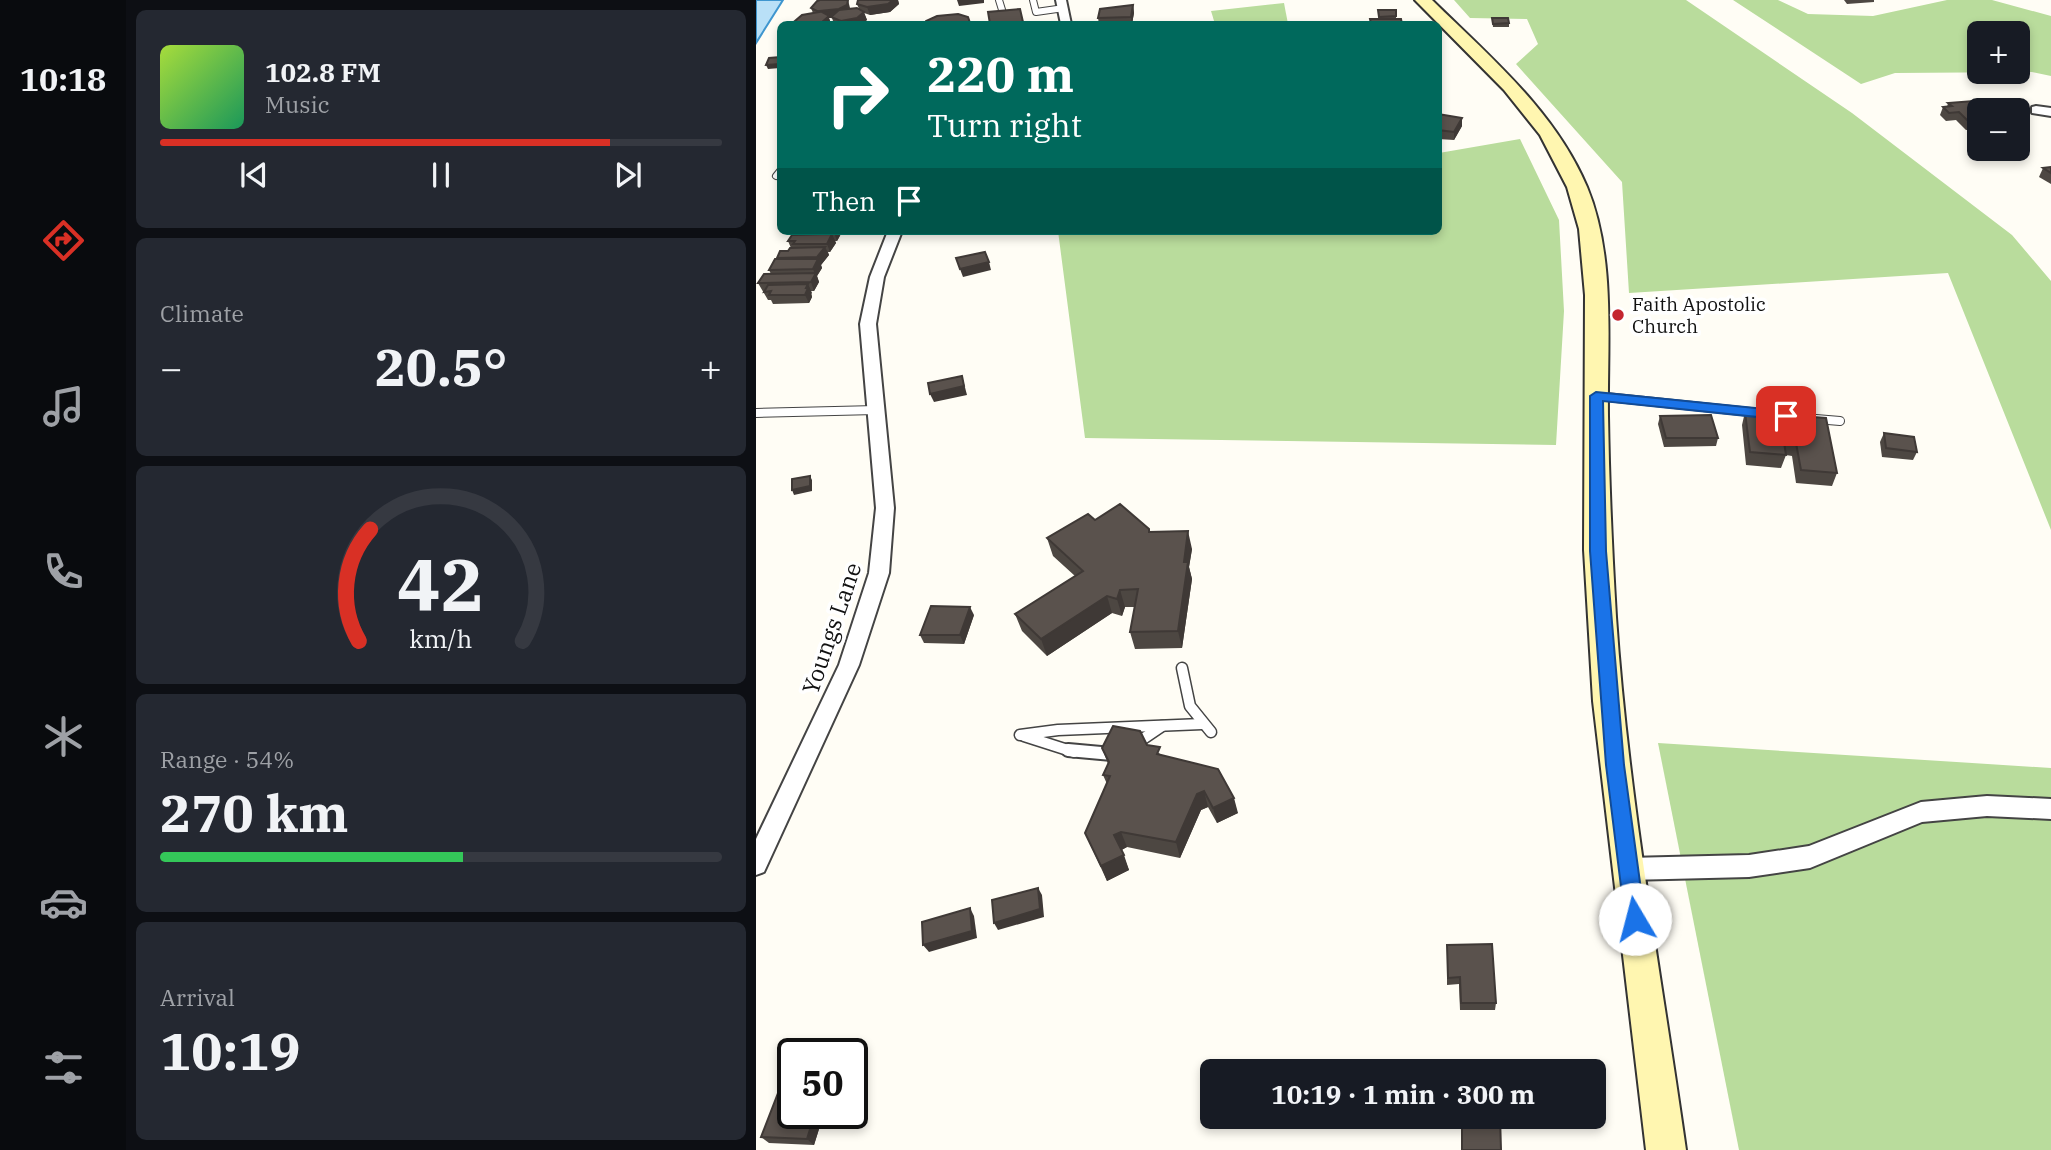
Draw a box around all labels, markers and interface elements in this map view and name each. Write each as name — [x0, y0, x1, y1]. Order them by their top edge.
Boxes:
map controls — [1967, 21, 2030, 161]
button: + — [1967, 21, 2030, 84]
text: 220 m — [927, 42, 1074, 105]
icon: right — [812, 49, 903, 140]
text: 102.8 FM — [265, 55, 381, 89]
text: 10:18 — [20, 58, 106, 100]
text: Music — [265, 89, 330, 119]
button: − — [1967, 98, 2030, 161]
text: Turn right — [927, 104, 1082, 146]
icon: previous — [235, 156, 273, 194]
icon: pause — [422, 156, 460, 194]
icon: next — [609, 156, 647, 194]
icon: arrive — [890, 182, 928, 220]
text: Then — [812, 184, 876, 218]
icon: directions — [39, 216, 88, 265]
place label: Faith Apostolic Church — [1632, 292, 1766, 338]
text: Climate — [160, 298, 244, 328]
marker: Faith Apostolic Church — [1610, 307, 1626, 323]
text: 20.5° — [375, 333, 507, 400]
text: − — [160, 343, 183, 392]
text: + — [699, 343, 722, 392]
icon: music — [39, 382, 88, 431]
pin — [1756, 386, 1816, 446]
icon: arrive — [1767, 397, 1805, 435]
text: 42 — [397, 536, 485, 631]
icon: phone — [39, 547, 88, 596]
street label: Youngs Lane — [794, 558, 868, 698]
text: km/h — [409, 622, 473, 655]
icon: climate — [39, 712, 88, 761]
text: Range · 54% — [160, 744, 294, 774]
text: 270 km — [160, 779, 349, 846]
icon: car — [39, 878, 88, 927]
position arrow — [1598, 882, 1672, 956]
text: Arrival — [160, 982, 235, 1012]
text: 10:19 — [160, 1017, 301, 1084]
speed limit sign: 50 — [777, 1038, 868, 1129]
icon: filters — [39, 1043, 88, 1092]
text: 10:19 · 1 min · 300 m — [1271, 1077, 1535, 1111]

